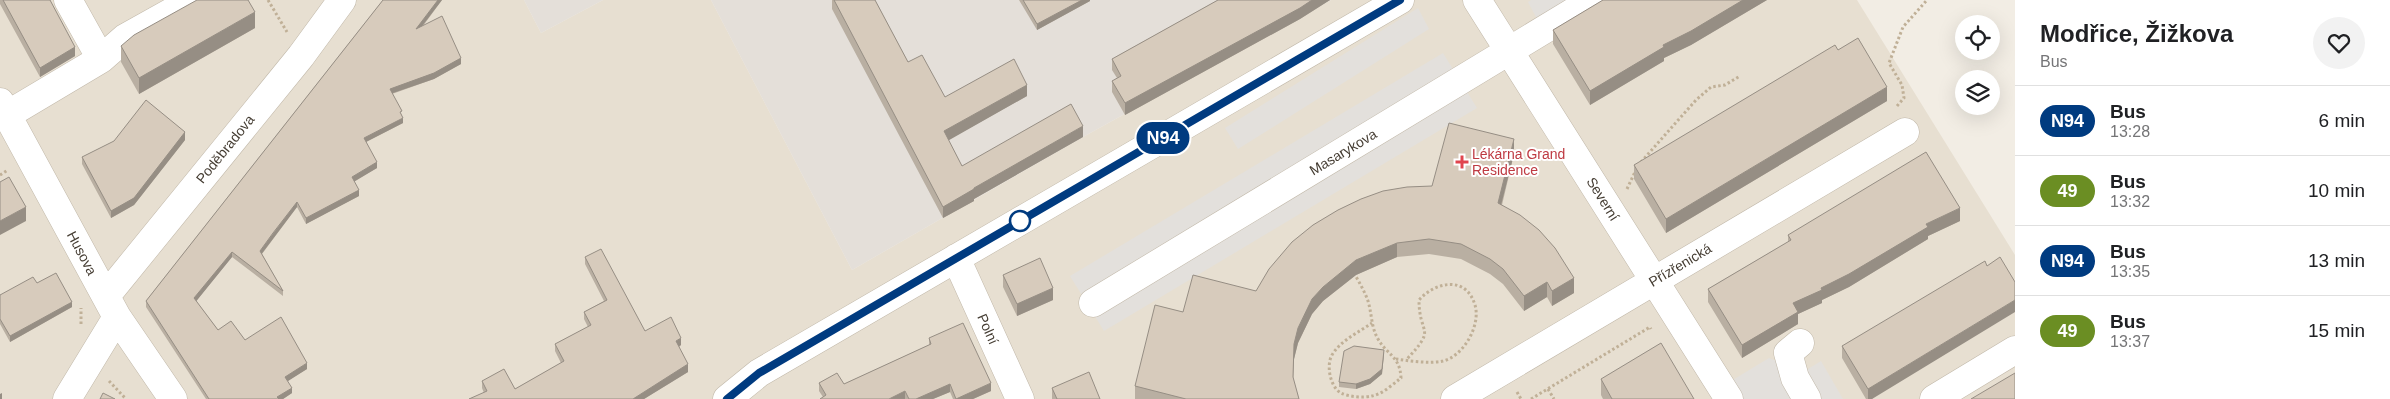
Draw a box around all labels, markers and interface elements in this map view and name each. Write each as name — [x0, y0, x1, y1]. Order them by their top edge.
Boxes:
map controls — [1955, 15, 2000, 115]
button: locate — [1955, 15, 2000, 60]
button: heart — [2313, 17, 2365, 69]
text: Modřice, Žižkova — [2040, 20, 2233, 47]
text: Bus — [2040, 53, 2068, 70]
button: layers — [1955, 70, 2000, 115]
text: Bus — [2110, 101, 2146, 122]
text: 6 min — [2319, 110, 2365, 131]
street label: Poděbradova — [193, 111, 258, 186]
text: N94 — [2051, 111, 2084, 131]
line badge: N94 — [1134, 122, 1192, 154]
text: 13:28 — [2110, 123, 2150, 140]
street label: Masarykova — [1307, 126, 1380, 178]
text: N94 — [1146, 128, 1180, 148]
place label: Lékárna Grand Residence — [1472, 146, 1565, 178]
marker: Lékárna Grand Residence — [1456, 156, 1468, 168]
text: Bus — [2110, 171, 2146, 192]
street label: Severní — [1583, 174, 1623, 224]
text: 10 min — [2308, 180, 2365, 201]
text: 49 — [2057, 181, 2078, 201]
text: 13:32 — [2110, 193, 2150, 210]
unlabelled marker — [1009, 210, 1031, 232]
street label: Husova — [64, 228, 100, 278]
street label: Přízřenická — [1646, 240, 1714, 290]
text: Bus — [2110, 241, 2146, 262]
text: 13 min — [2308, 250, 2365, 271]
text: N94 — [2051, 251, 2084, 271]
text: 13:35 — [2110, 263, 2150, 280]
street label: Polní — [974, 311, 1002, 347]
text: Bus — [2110, 311, 2146, 332]
text: 15 min — [2308, 320, 2365, 341]
text: 49 — [2057, 321, 2078, 341]
text: 13:37 — [2110, 333, 2150, 350]

